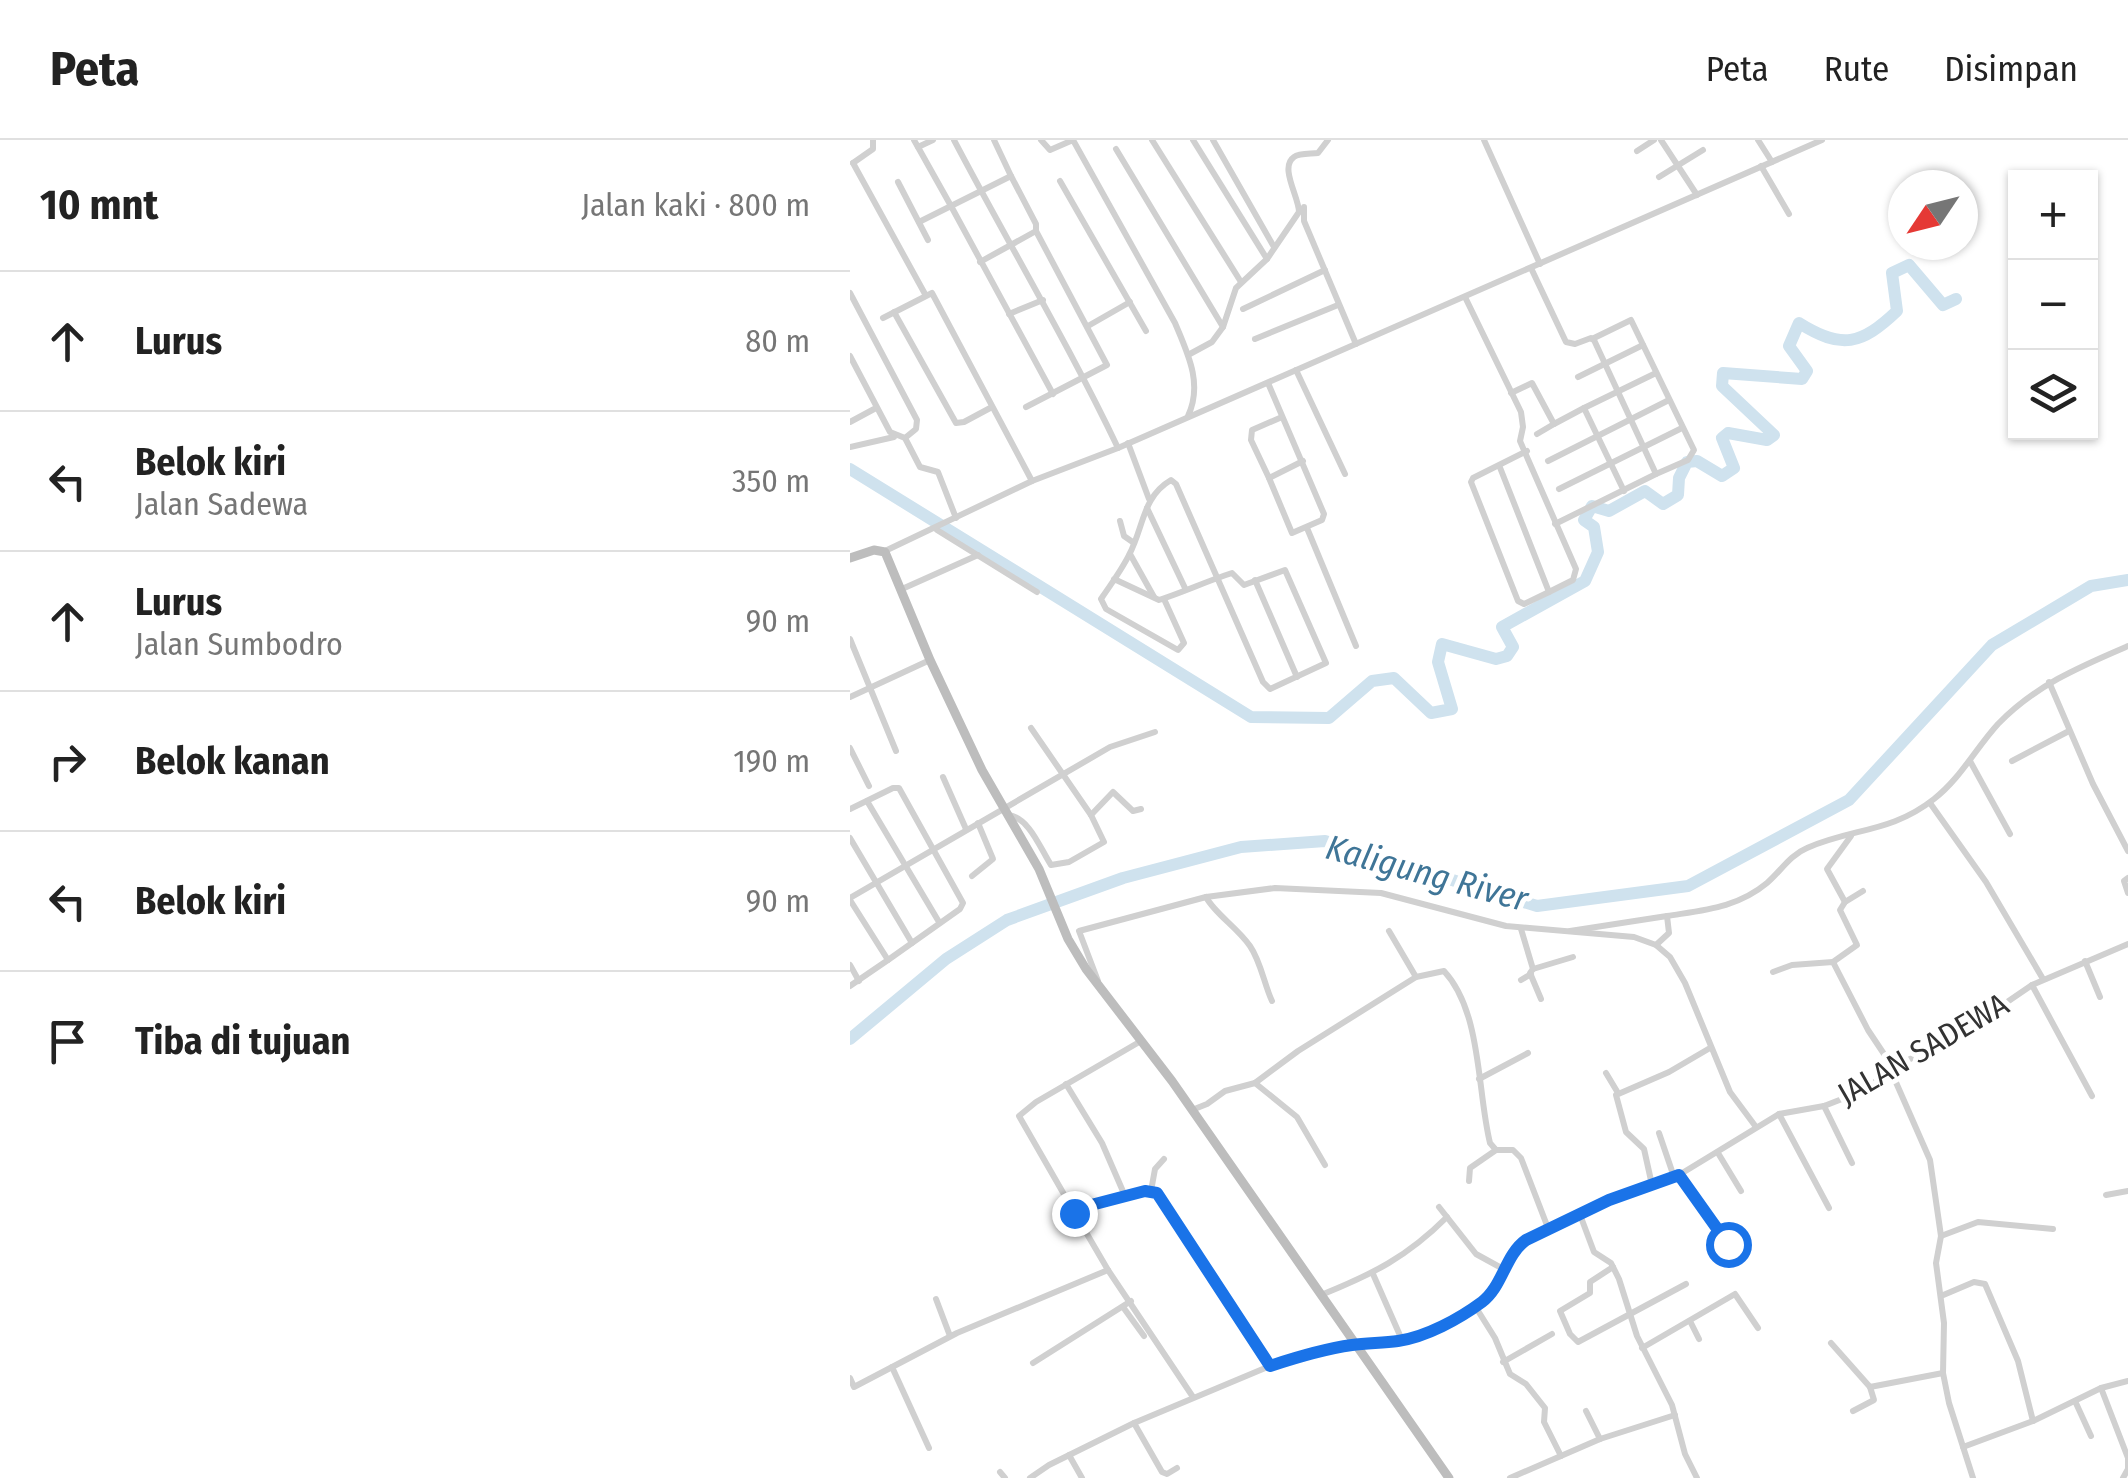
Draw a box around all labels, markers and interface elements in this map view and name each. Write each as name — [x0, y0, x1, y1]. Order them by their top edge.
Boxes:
text: Peta — [50, 40, 139, 98]
text: Peta — [1706, 48, 1769, 90]
text: Rute — [1824, 48, 1889, 90]
text: Disimpan — [1944, 48, 2078, 90]
north arrow — [1888, 170, 1978, 260]
map controls — [2008, 170, 2098, 440]
button: + — [2008, 170, 2098, 260]
text: 10 mnt — [40, 180, 158, 230]
text: Jalan kaki · 800 m — [581, 186, 810, 224]
button: − — [2008, 260, 2098, 350]
icon: ahead — [40, 314, 95, 369]
text: Lurus — [135, 318, 222, 364]
text: 80 m — [745, 322, 810, 360]
button: layers — [2008, 350, 2098, 440]
text: Belok kiri — [135, 439, 286, 485]
icon: left — [40, 454, 95, 509]
text: 350 m — [732, 462, 810, 500]
text: Jalan Sadewa — [135, 485, 308, 523]
text: Lurus — [135, 579, 222, 625]
icon: ahead — [40, 594, 95, 649]
text: 90 m — [746, 602, 810, 640]
text: Jalan Sumbodro — [135, 625, 343, 663]
icon: right — [40, 734, 95, 789]
text: Belok kanan — [135, 738, 330, 784]
text: 190 m — [733, 742, 810, 780]
water label: Kaligung River — [1321, 826, 1534, 921]
icon: left — [40, 874, 95, 929]
text: Belok kiri — [135, 878, 286, 924]
text: 90 m — [746, 882, 810, 920]
street label: JALAN SADEWA — [1831, 985, 2015, 1113]
icon: arrive — [40, 1014, 95, 1069]
text: Tiba di tujuan — [135, 1018, 351, 1064]
route end — [1052, 1191, 1098, 1237]
route start — [1706, 1222, 1752, 1268]

